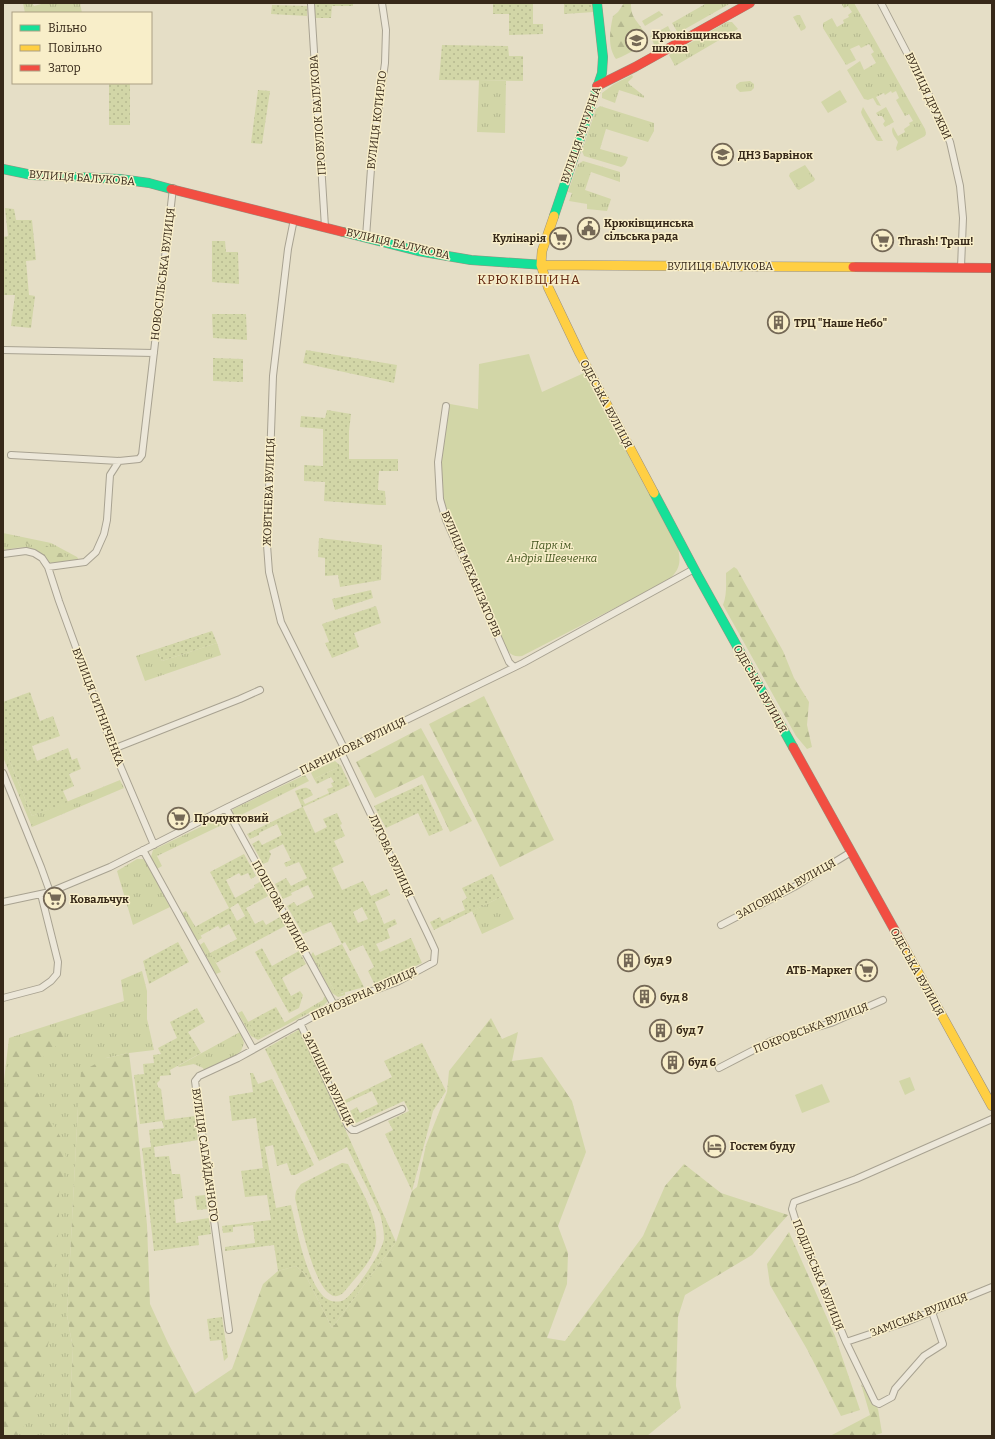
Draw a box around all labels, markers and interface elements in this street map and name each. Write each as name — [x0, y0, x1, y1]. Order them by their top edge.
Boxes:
legend — [12, 12, 152, 84]
text: Вільно — [48, 21, 87, 35]
school or university icon: Крюківщинська школа — [623, 28, 649, 54]
place label: Крюківщинська школа — [652, 29, 742, 55]
text: Повільно — [48, 41, 102, 55]
street label: ВУЛИЦЯ ДРУЖБИ — [902, 50, 954, 142]
street label: ПРОВУЛОК БАЛУКОВА — [307, 54, 329, 176]
text: Затор — [48, 61, 81, 75]
street label: ВУЛИЦЯ КОТИРЛО — [364, 70, 390, 170]
street label: ВУЛИЦЯ МІЧУРІНА — [558, 85, 604, 185]
school or university icon: ДНЗ Барвінок — [709, 142, 735, 168]
place label: ДНЗ Барвінок — [738, 149, 813, 162]
street label: ВУЛИЦЯ БАЛУКОВА — [29, 168, 136, 188]
street label: НОВОСІЛЬСЬКА ВУЛИЦЯ — [148, 207, 178, 341]
public building icon: Крюківщинська сільська рада — [575, 216, 601, 242]
place label: Крюківщинська сільська рада — [604, 217, 694, 243]
supermarket icon: Кулінарія — [548, 225, 574, 251]
street label: ВУЛИЦЯ БАЛУКОВА — [345, 226, 451, 262]
supermarket icon: Thrash! Траш! — [869, 228, 895, 254]
place label: Кулінарія — [493, 232, 547, 245]
place label: Thrash! Траш! — [898, 235, 974, 248]
street label: ВУЛИЦЯ БАЛУКОВА — [667, 260, 773, 273]
district label: КРЮКІВЩИНА — [477, 272, 581, 287]
building icon: ТРЦ "Наше Небо" — [766, 310, 792, 336]
place label: ТРЦ "Наше Небо" — [794, 317, 887, 330]
street label: ОДЕСЬКА ВУЛИЦЯ — [577, 358, 635, 450]
street label: ЖОВТНЕВА ВУЛИЦЯ — [261, 437, 277, 547]
street label: ВУЛИЦЯ МЕХАНІЗАТОРІВ — [439, 509, 503, 639]
park label: Парк ім. Андрія Шевченка — [506, 539, 597, 565]
street label: ОДЕСЬКА ВУЛИЦЯ — [730, 643, 790, 735]
street label: ВУЛИЦЯ СИТНИЧЕНКА — [69, 646, 127, 768]
street label: ПАРНИКОВА ВУЛИЦЯ — [298, 715, 408, 777]
supermarket icon: Продуктовий — [165, 805, 191, 831]
place label: Продуктовий — [194, 812, 269, 825]
street label: ЛУГОВА ВУЛИЦЯ — [366, 812, 416, 900]
street label: ЗАПОВІДНА ВУЛИЦЯ — [734, 856, 838, 922]
street label: ПОШТОВА ВУЛИЦЯ — [249, 858, 311, 956]
supermarket icon: Ковальчук — [41, 886, 67, 912]
place label: Ковальчук — [70, 893, 129, 906]
street label: ОДЕСЬКА ВУЛИЦЯ — [887, 926, 947, 1018]
building icon: буд 9 — [615, 947, 641, 973]
place label: буд 9 — [644, 954, 673, 967]
supermarket icon: АТБ-Маркет — [854, 957, 880, 983]
place label: АТБ-Маркет — [786, 964, 852, 977]
street label: ПРИОЗЕРНА ВУЛИЦЯ — [309, 965, 419, 1023]
building icon: буд 8 — [631, 984, 657, 1010]
place label: буд 8 — [660, 991, 689, 1004]
street label: ПОКРОВСЬКА ВУЛИЦЯ — [752, 1000, 870, 1056]
building icon: буд 7 — [647, 1017, 673, 1043]
place label: буд 7 — [676, 1024, 704, 1037]
street label: ЗАТИШНА ВУЛИЦЯ — [300, 1030, 356, 1128]
building icon: буд 6 — [660, 1049, 686, 1075]
place label: буд 6 — [688, 1056, 717, 1069]
street label: ВУЛИЦЯ САГАЙДАЧНОГО — [189, 1087, 221, 1223]
hotel icon: Гостем буду — [702, 1133, 728, 1159]
place label: Гостем буду — [730, 1140, 796, 1153]
street label: ПОДІЛЬСЬКА ВУЛИЦЯ — [790, 1218, 846, 1332]
street label: ЗАМІСЬКА ВУЛИЦЯ — [868, 1290, 970, 1340]

